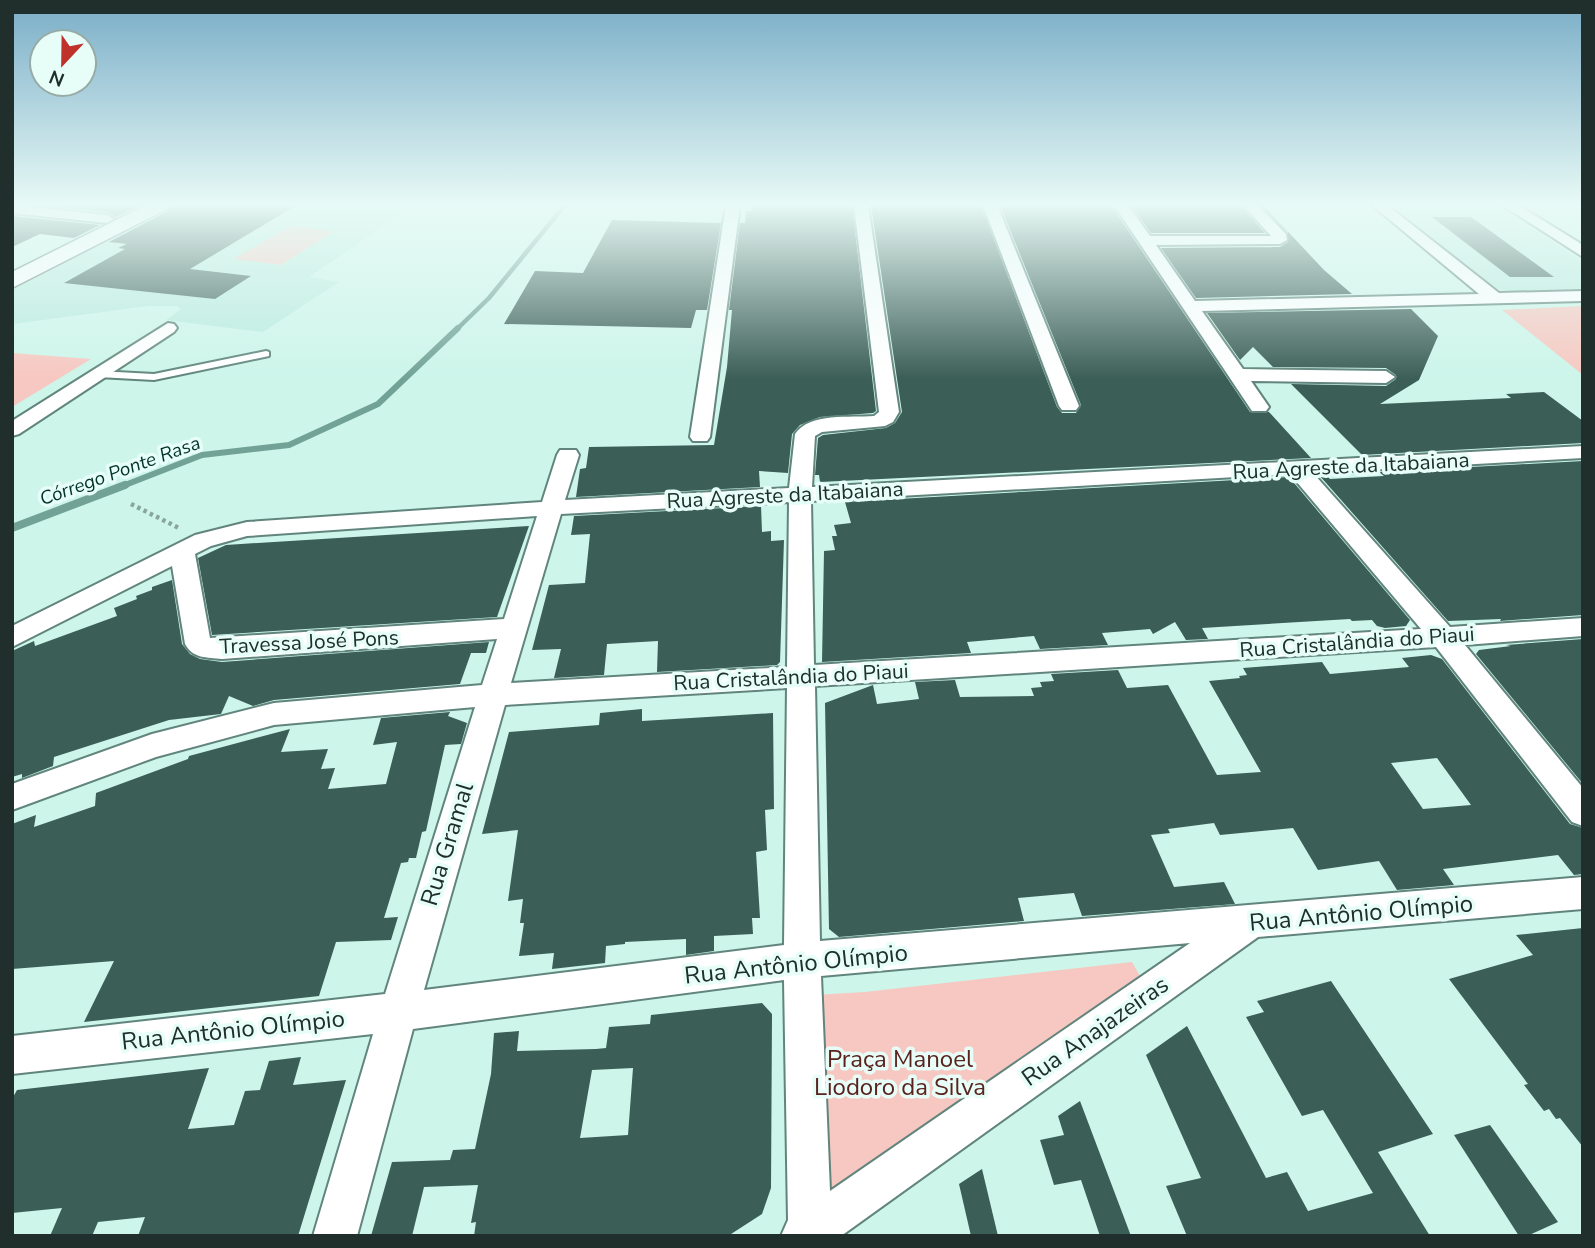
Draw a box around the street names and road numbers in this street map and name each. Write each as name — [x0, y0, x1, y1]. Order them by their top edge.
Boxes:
street label: Rua Agreste da Itabaiana — [1232, 446, 1470, 486]
street label: Rua Agreste da Itabaiana — [666, 475, 904, 515]
street label: Rua Cristalândia do Piaui — [1239, 620, 1475, 664]
street label: Travessa José Pons — [219, 623, 399, 661]
street label: Rua Cristalândia do Piaui — [673, 657, 909, 697]
street label: Rua Gramal — [413, 778, 481, 910]
street label: Rua Antônio Olímpio — [1248, 887, 1474, 939]
street label: Rua Antônio Olímpio — [683, 936, 909, 992]
street label: Rua Anajazeiras — [1015, 968, 1175, 1094]
street label: Rua Antônio Olímpio — [120, 1002, 346, 1058]

